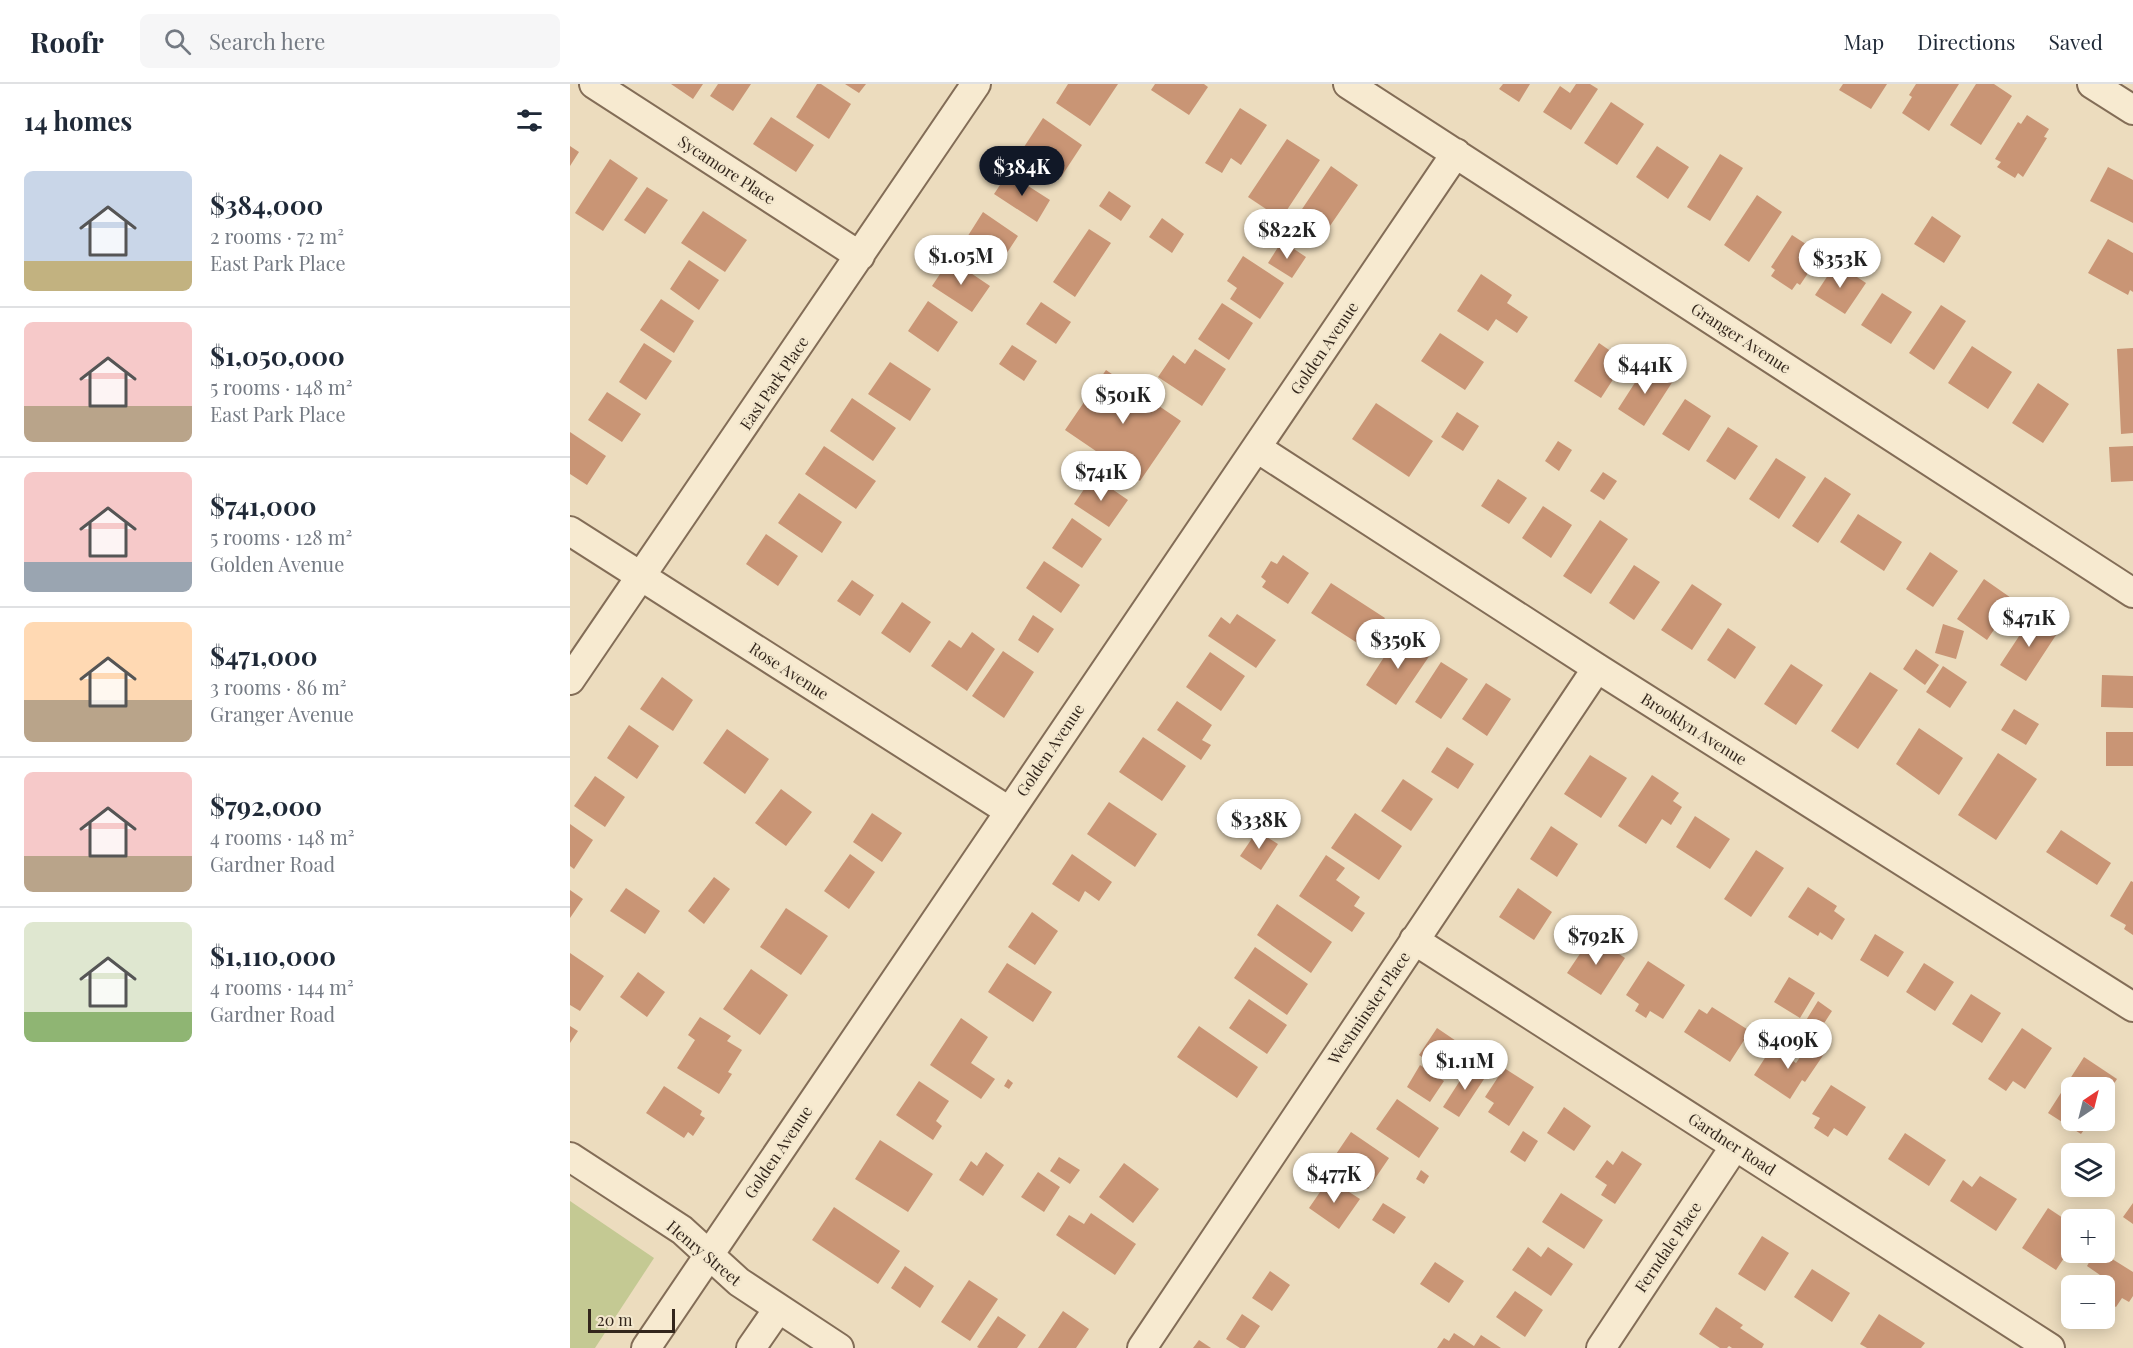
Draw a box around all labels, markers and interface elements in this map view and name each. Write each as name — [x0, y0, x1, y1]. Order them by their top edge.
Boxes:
search box — [140, 14, 560, 68]
text: Roofr — [30, 23, 104, 60]
icon: search — [161, 25, 194, 58]
text: Search here — [209, 26, 325, 56]
text: Map — [1843, 27, 1884, 55]
text: Directions — [1917, 27, 2015, 55]
text: Saved — [2048, 27, 2103, 55]
text: 14 homes — [24, 103, 132, 138]
icon: filters — [513, 104, 546, 137]
street label: Sycamore Place — [675, 130, 780, 209]
pin: $384K — [980, 146, 1064, 197]
text: $384K — [993, 152, 1051, 179]
text: $384,000 — [210, 187, 323, 222]
icon: home — [72, 195, 144, 267]
pin: $822K — [1245, 209, 1329, 260]
text: $822K — [1258, 215, 1316, 242]
text: 2 rooms · 72 m² — [210, 222, 344, 249]
pin: $1.05M — [912, 235, 1010, 286]
pin: $353K — [1798, 238, 1882, 289]
text: $1.05M — [928, 241, 994, 268]
text: $353K — [1813, 244, 1867, 271]
text: East Park Place — [210, 249, 346, 276]
street label: Golden Avenue — [1285, 297, 1362, 398]
street label: Granger Avenue — [1687, 297, 1795, 378]
street label: East Park Place — [735, 332, 813, 434]
text: $1,050,000 — [210, 338, 345, 373]
pin: $441K — [1603, 344, 1687, 395]
icon: home — [72, 346, 144, 418]
text: $441K — [1618, 350, 1672, 377]
text: 5 rooms · 148 m² — [210, 373, 353, 400]
pin: $501K — [1081, 374, 1165, 425]
text: $501K — [1095, 380, 1151, 407]
text: East Park Place — [210, 400, 346, 427]
pin: $741K — [1059, 451, 1143, 502]
text: $741K — [1075, 457, 1127, 484]
text: $741,000 — [210, 488, 316, 523]
icon: home — [72, 496, 144, 568]
text: 5 rooms · 128 m² — [210, 523, 352, 550]
text: Golden Avenue — [210, 550, 344, 577]
pin: $471K — [1987, 597, 2071, 648]
text: $471K — [2003, 603, 2055, 630]
pin: $359K — [1356, 619, 1440, 670]
text: $359K — [1370, 625, 1426, 652]
street label: Rose Avenue — [746, 637, 833, 704]
text: $471,000 — [210, 638, 318, 673]
icon: home — [72, 646, 144, 718]
text: 3 rooms · 86 m² — [210, 673, 347, 700]
street label: Brooklyn Avenue — [1637, 688, 1751, 769]
street label: Golden Avenue — [1011, 699, 1088, 800]
text: Granger Avenue — [210, 700, 354, 727]
text: $792,000 — [210, 788, 322, 823]
icon: home — [72, 796, 144, 868]
pin: $338K — [1217, 799, 1301, 850]
text: $338K — [1231, 805, 1287, 832]
text: 4 rooms · 148 m² — [210, 823, 354, 850]
text: Gardner Road — [210, 850, 335, 877]
pin: $792K — [1554, 915, 1638, 966]
text: $792K — [1568, 921, 1624, 948]
text: $1,110,000 — [210, 938, 336, 973]
icon: home — [72, 946, 144, 1018]
street label: Westminster Place — [1322, 947, 1414, 1069]
text: 4 rooms · 144 m² — [210, 973, 354, 1000]
text: Gardner Road — [210, 1000, 335, 1027]
pin: $409K — [1746, 1019, 1830, 1070]
text: $409K — [1758, 1025, 1818, 1052]
pin: $1.11M — [1416, 1040, 1514, 1091]
text: $1.11M — [1436, 1046, 1494, 1073]
north arrow — [2061, 1077, 2115, 1131]
map controls — [2061, 1077, 2115, 1329]
street label: Golden Avenue — [739, 1101, 816, 1202]
street label: Gardner Road — [1685, 1108, 1780, 1180]
button: layers — [2061, 1143, 2115, 1197]
pin: $477K — [1292, 1153, 1376, 1204]
text: $477K — [1307, 1159, 1361, 1186]
street label: Ferndale Place — [1630, 1197, 1706, 1296]
button: + — [2061, 1209, 2115, 1263]
street label: Henry Street — [663, 1215, 746, 1290]
button: − — [2061, 1275, 2115, 1329]
scale bar — [588, 1306, 675, 1334]
text: 20 m — [597, 1309, 632, 1330]

